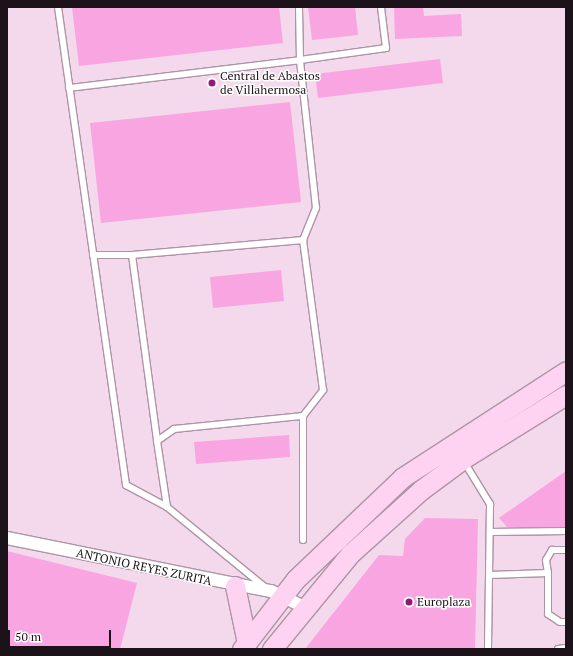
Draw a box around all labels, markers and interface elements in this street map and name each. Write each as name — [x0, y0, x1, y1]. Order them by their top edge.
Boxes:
place label: Central de Abastos de Villahermosa — [220, 69, 320, 97]
marker: Central de Abastos de Villahermosa — [207, 78, 217, 88]
street label: ANTONIO REYES ZURITA — [75, 546, 213, 588]
place label: Europlaza — [417, 595, 470, 609]
marker: Europlaza — [404, 597, 414, 607]
scale bar — [10, 622, 113, 648]
text: 50 m — [15, 629, 41, 644]

